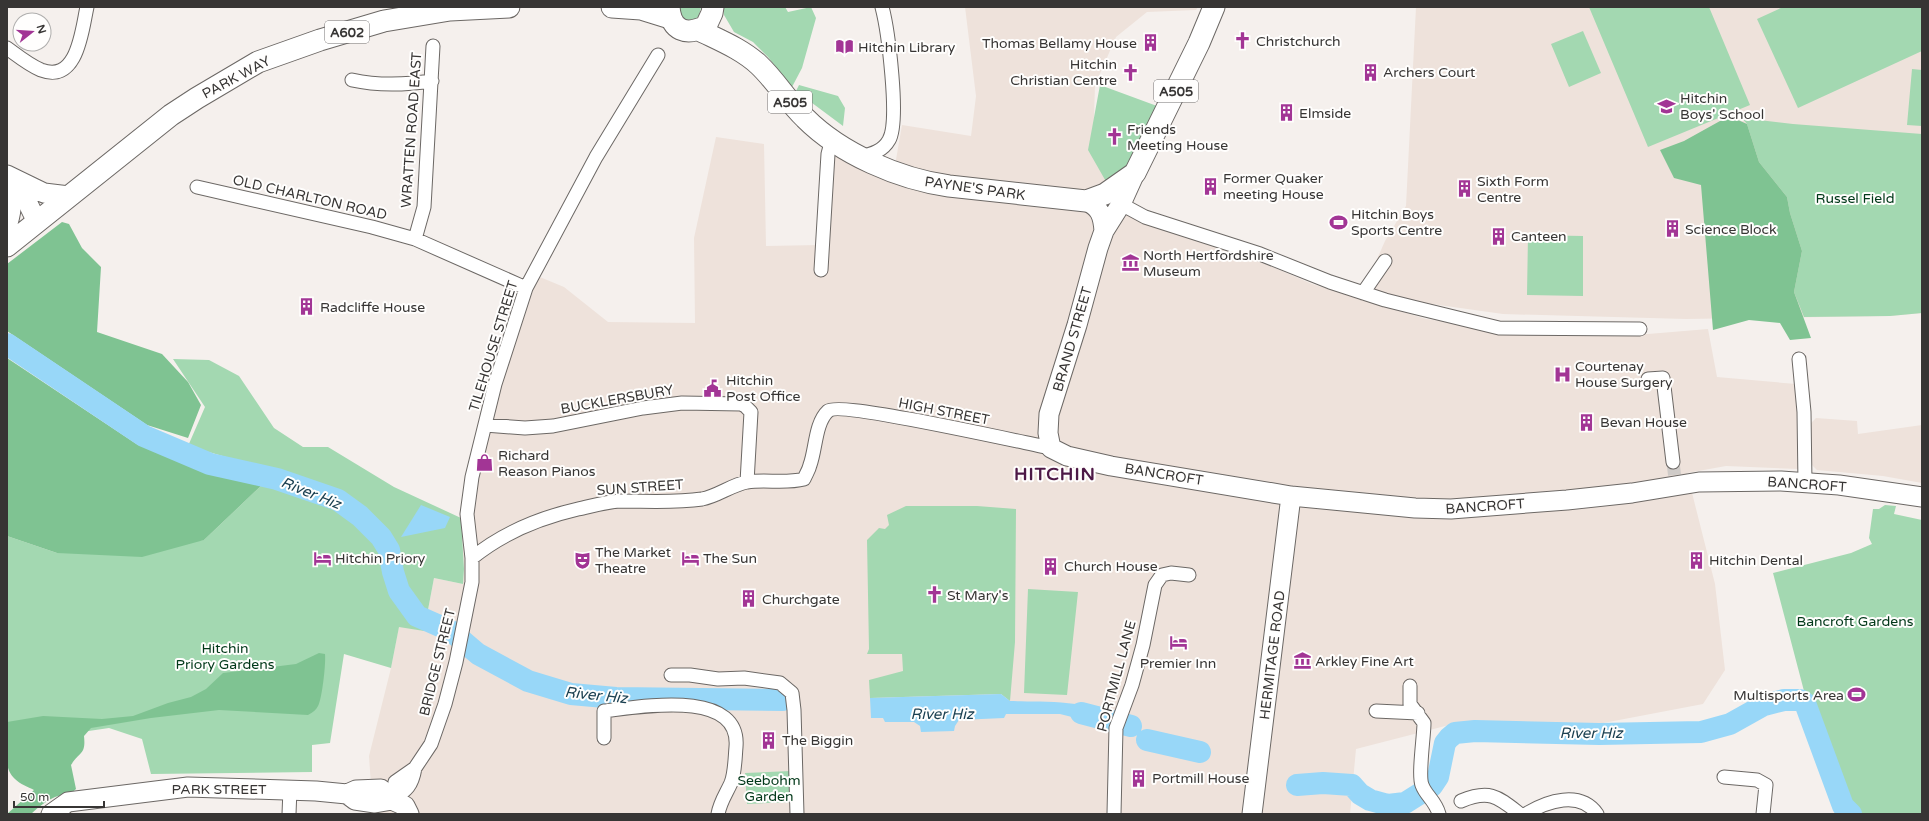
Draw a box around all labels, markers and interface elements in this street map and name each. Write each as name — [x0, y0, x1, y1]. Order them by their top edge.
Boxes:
north arrow — [12, 12, 52, 52]
road number: A602 — [325, 21, 369, 43]
text: N — [34, 23, 49, 35]
church icon: Christchurch — [1233, 31, 1253, 51]
building icon: Thomas Bellamy House — [1140, 33, 1160, 53]
place label: Christchurch — [1256, 33, 1341, 50]
place label: Thomas Bellamy House — [982, 35, 1137, 52]
library icon: Hitchin Library — [835, 37, 855, 57]
place label: Hitchin Library — [858, 39, 956, 56]
street label: WRATTEN ROAD EAST — [398, 51, 425, 209]
street label: PARK WAY — [199, 52, 273, 103]
place label: Hitchin Christian Centre — [1010, 56, 1117, 89]
church icon: Hitchin Christian Centre — [1120, 62, 1140, 82]
building icon: Archers Court — [1360, 62, 1380, 82]
place label: Archers Court — [1383, 64, 1476, 81]
road number: A505 — [1154, 80, 1198, 102]
place label: Hitchin Boys' School — [1680, 90, 1764, 123]
road number: A505 — [768, 91, 812, 113]
school or university icon: Hitchin Boys' School — [1657, 96, 1677, 116]
building icon: Elmside — [1276, 103, 1296, 123]
place label: Elmside — [1299, 105, 1351, 122]
place label: Friends Meeting House — [1127, 121, 1228, 154]
church icon: Friends Meeting House — [1104, 127, 1124, 147]
place label: Former Quaker meeting House — [1223, 170, 1324, 203]
street label: OLD CHARLTON ROAD — [231, 171, 389, 224]
street label: PAYNE'S PARK — [923, 173, 1026, 204]
place label: Sixth Form Centre — [1477, 173, 1549, 206]
building icon: Former Quaker meeting House — [1200, 176, 1220, 196]
building icon: Sixth Form Centre — [1454, 179, 1474, 199]
park label: Russel Field — [1815, 190, 1895, 207]
place label: Hitchin Boys Sports Centre — [1351, 206, 1442, 239]
sports icon: Hitchin Boys Sports Centre — [1328, 212, 1348, 232]
building icon: Science Block — [1662, 219, 1682, 239]
place label: Science Block — [1685, 221, 1777, 238]
building icon: Canteen — [1488, 226, 1508, 246]
place label: Canteen — [1511, 228, 1567, 245]
place label: North Hertfordshire Museum — [1143, 247, 1274, 280]
museum icon: North Hertfordshire Museum — [1120, 253, 1140, 273]
street label: TILEHOUSE STREET — [465, 278, 522, 414]
street label: BRAND STREET — [1049, 284, 1096, 394]
building icon: Radcliffe House — [297, 297, 317, 317]
place label: Radcliffe House — [320, 299, 425, 316]
place label: Courtenay House Surgery — [1575, 358, 1673, 391]
hospital icon: Courtenay House Surgery — [1552, 364, 1572, 384]
place label: Hitchin Post Office — [726, 372, 801, 405]
public building icon: Hitchin Post Office — [703, 378, 723, 398]
street label: BUCKLERSBURY — [559, 381, 675, 418]
street label: HIGH STREET — [897, 394, 991, 429]
building icon: Bevan House — [1577, 412, 1597, 432]
place label: Bevan House — [1600, 414, 1687, 431]
place label: Richard Reason Pianos — [498, 447, 596, 480]
shop icon: Richard Reason Pianos — [475, 453, 495, 473]
street label: BANCROFT — [1123, 460, 1205, 489]
district label: HITCHIN — [1014, 463, 1096, 485]
water label: River Hiz — [279, 473, 345, 514]
street label: BANCROFT — [1767, 473, 1848, 496]
street label: SUN STREET — [596, 476, 685, 499]
street label: BANCROFT — [1445, 495, 1526, 518]
place label: The Market Theatre — [595, 544, 672, 577]
hotel icon: Hitchin Priory — [312, 548, 332, 568]
hotel icon: The Sun — [680, 548, 700, 568]
place label: Hitchin Priory — [335, 550, 426, 567]
theatre icon: The Market Theatre — [572, 550, 592, 570]
place label: The Sun — [703, 550, 757, 567]
building icon: Hitchin Dental — [1686, 550, 1706, 570]
place label: Hitchin Dental — [1709, 552, 1803, 569]
building icon: Church House — [1041, 556, 1061, 576]
place label: Church House — [1064, 558, 1158, 575]
church icon: St Mary's — [924, 585, 944, 605]
place label: St Mary's — [947, 587, 1009, 604]
building icon: Churchgate — [739, 589, 759, 609]
street label: HERMITAGE ROAD — [1256, 589, 1289, 721]
place label: Churchgate — [762, 591, 840, 608]
street label: BRIDGE STREET — [416, 606, 459, 718]
park label: Bancroft Gardens — [1797, 613, 1914, 630]
street label: PORTMILL LANE — [1093, 618, 1140, 734]
hotel icon: Premier Inn — [1168, 633, 1188, 653]
park label: Hitchin Priory Gardens — [176, 640, 275, 673]
museum icon: Arkley Fine Art — [1292, 651, 1312, 671]
place label: Arkley Fine Art — [1315, 653, 1415, 670]
place label: Premier Inn — [1140, 655, 1216, 672]
water label: River Hiz — [564, 683, 630, 707]
sports icon: Multisports Area — [1847, 685, 1867, 705]
place label: Multisports Area — [1733, 687, 1844, 704]
water label: River Hiz — [911, 705, 975, 723]
water label: River Hiz — [1560, 724, 1624, 742]
building icon: The Biggin — [759, 730, 779, 750]
place label: The Biggin — [782, 732, 853, 749]
building icon: Portmill House — [1129, 768, 1149, 788]
place label: Portmill House — [1152, 770, 1250, 787]
park label: Seebohm Garden — [737, 772, 801, 805]
street label: PARK STREET — [171, 781, 267, 798]
scale bar — [14, 783, 104, 809]
text: 50 m — [20, 790, 49, 804]

